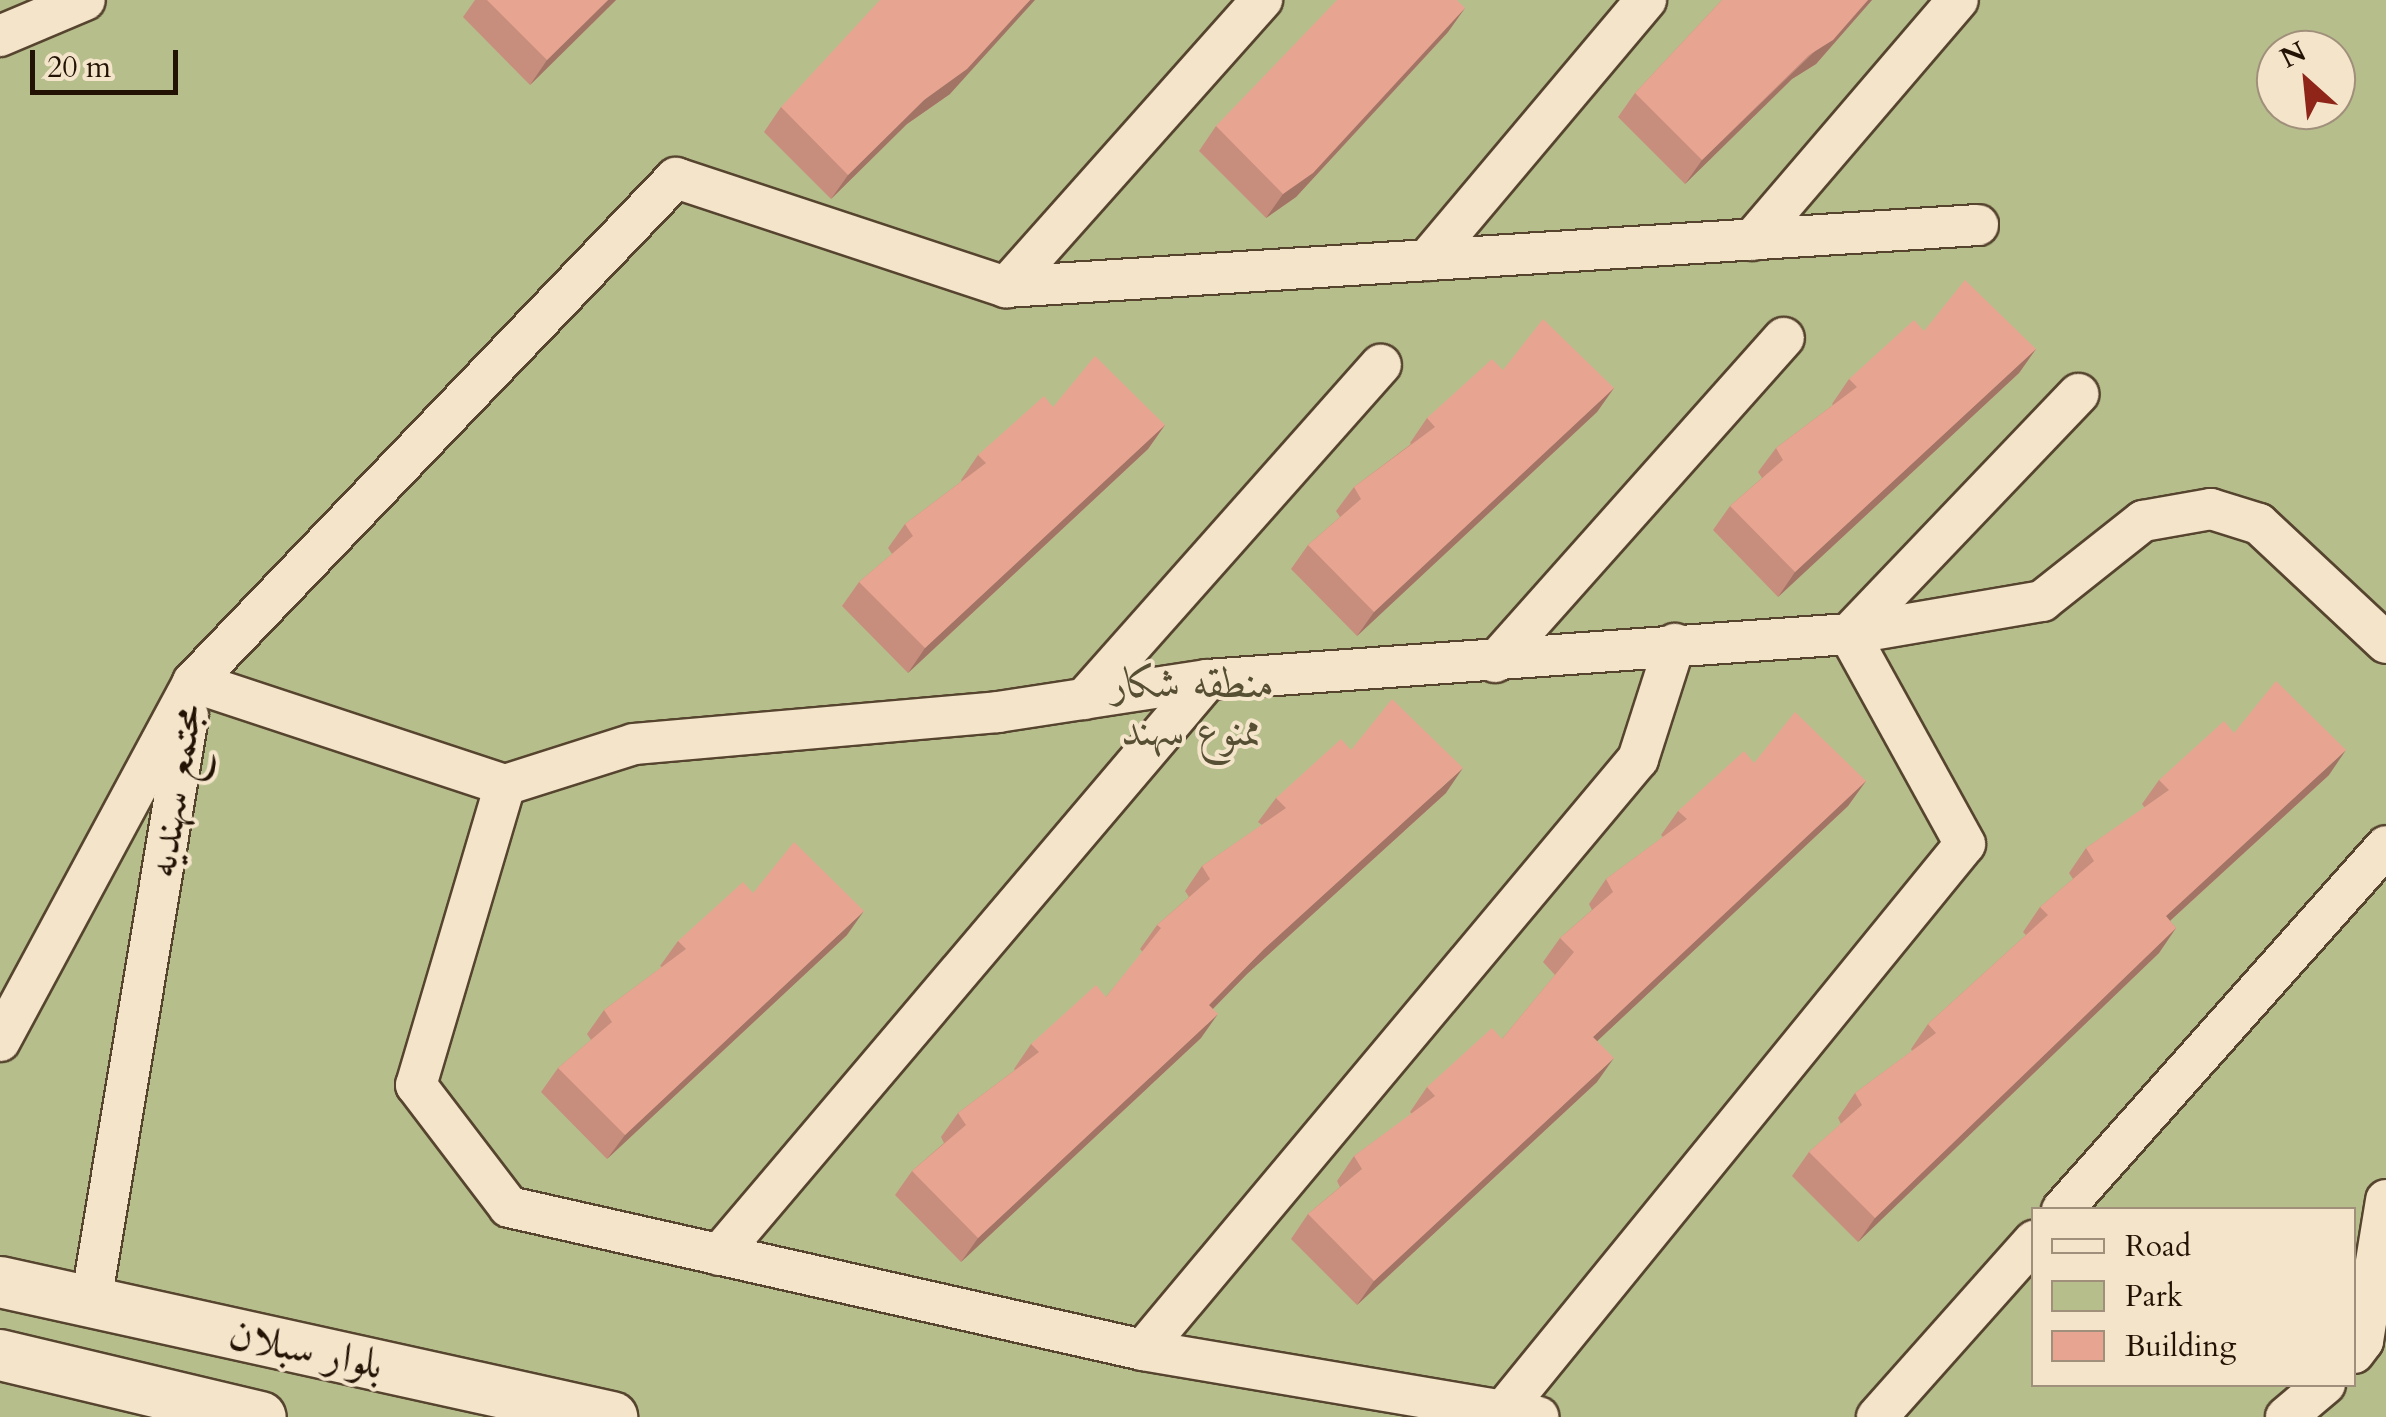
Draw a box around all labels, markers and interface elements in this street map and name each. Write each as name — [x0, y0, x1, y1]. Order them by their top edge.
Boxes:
scale bar — [35, 30, 182, 92]
north arrow — [2256, 30, 2356, 130]
text: N — [2274, 33, 2313, 77]
text: 20 m — [47, 47, 111, 88]
park label: منطقه شکار ممنوع سهند — [1111, 659, 1275, 758]
street label: مجتمع سهندیه — [136, 701, 214, 881]
legend — [2031, 1207, 2356, 1387]
text: Road — [2125, 1226, 2191, 1267]
text: Park — [2125, 1276, 2183, 1317]
street label: بلوار سبلان — [224, 1309, 388, 1391]
text: Building — [2125, 1326, 2236, 1367]

